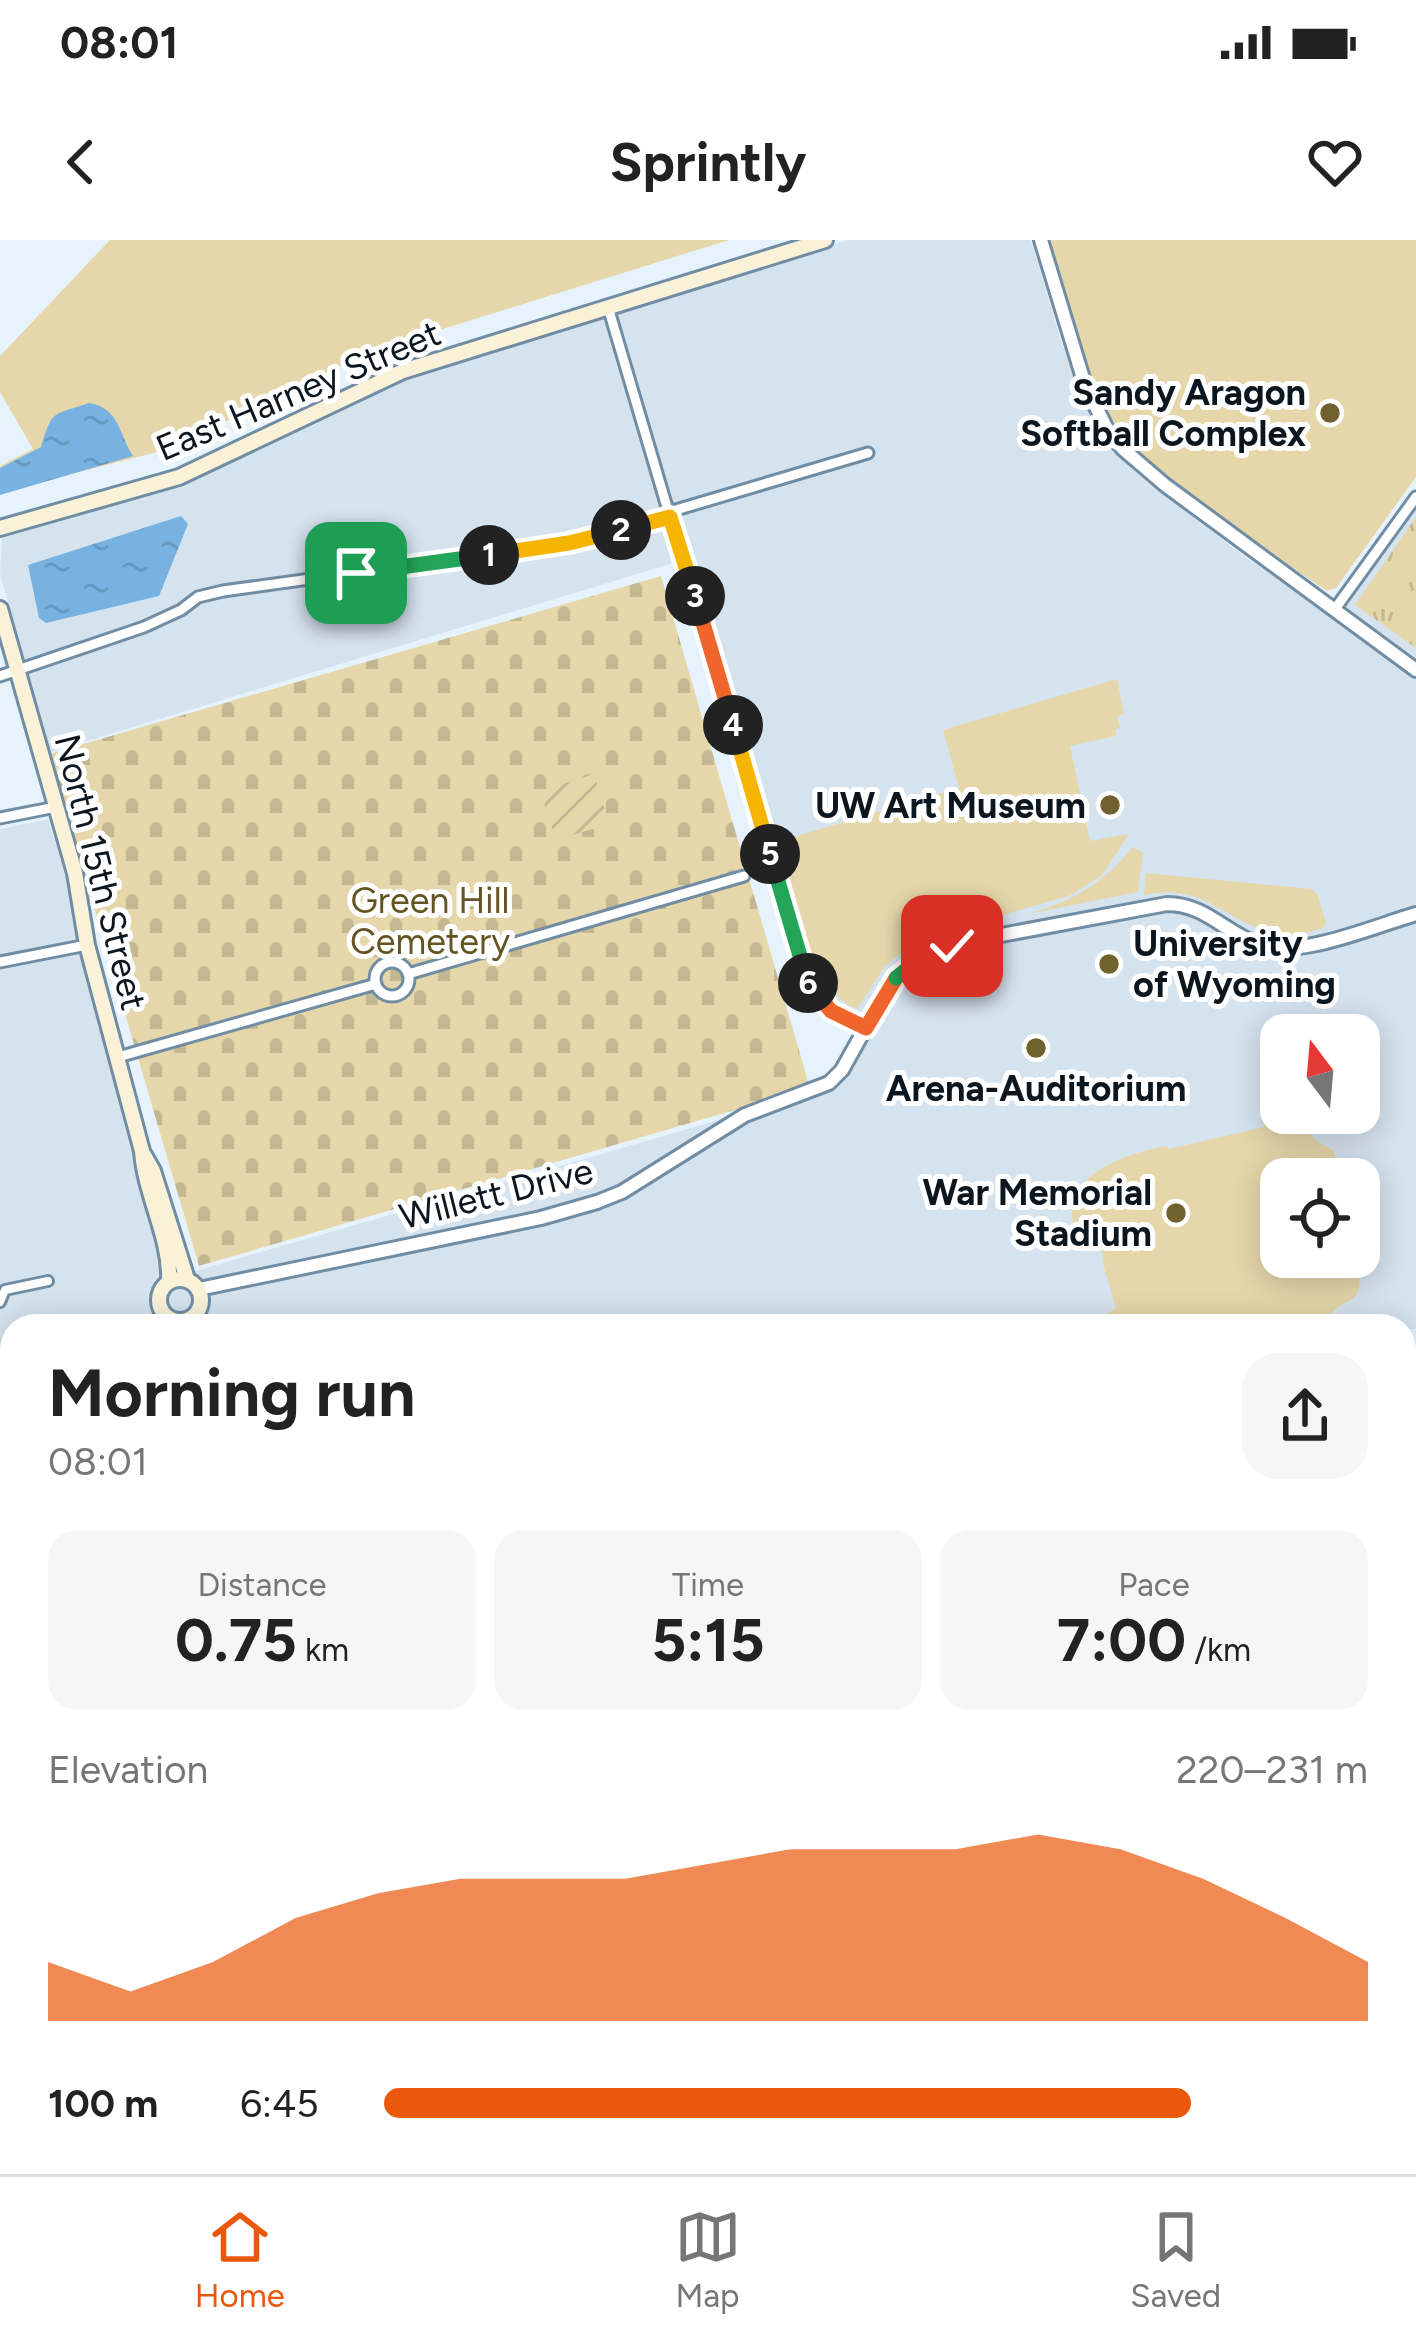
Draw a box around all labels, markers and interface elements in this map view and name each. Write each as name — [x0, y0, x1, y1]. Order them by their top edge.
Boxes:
text: 08:01 — [60, 15, 178, 69]
icon: back — [48, 129, 114, 195]
icon: heart — [1302, 129, 1368, 195]
text: Sprintly — [610, 130, 806, 195]
street label: East Harney Street — [150, 311, 447, 470]
place label: Sandy Aragon Softball Complex — [1020, 371, 1306, 455]
marker: Sandy Aragon Softball Complex — [1317, 400, 1343, 426]
pin: 2 — [591, 500, 651, 560]
text: 2 — [611, 510, 631, 549]
pin — [305, 522, 407, 624]
pin: 1 — [459, 525, 519, 585]
text: 1 — [482, 535, 496, 574]
icon: arrive — [323, 540, 389, 606]
pin: 3 — [665, 566, 725, 626]
text: 3 — [686, 576, 704, 615]
pin: 4 — [703, 695, 763, 755]
text: 4 — [723, 705, 743, 744]
street label: North 15th Street — [45, 730, 156, 1014]
place label: UW Art Museum — [815, 784, 1086, 827]
marker: UW Art Museum — [1097, 792, 1123, 818]
pin: 5 — [740, 824, 800, 884]
text: 5 — [760, 834, 780, 873]
park label: Green Hill Cemetery — [350, 879, 510, 963]
pin — [901, 895, 1003, 997]
icon: check — [919, 913, 985, 979]
place label: University of Wyoming — [1133, 922, 1336, 1006]
marker: University of Wyoming — [1096, 951, 1122, 977]
pin: 6 — [778, 953, 838, 1013]
text: 6 — [798, 963, 818, 1002]
north arrow — [1260, 1014, 1380, 1134]
map controls — [1260, 1014, 1380, 1278]
marker: Arena-Auditorium — [1023, 1035, 1049, 1061]
place label: Arena-Auditorium — [886, 1067, 1186, 1110]
street label: Willett Drive — [395, 1149, 597, 1238]
button: locate — [1260, 1158, 1380, 1278]
place label: War Memorial Stadium — [922, 1171, 1152, 1255]
marker: War Memorial Stadium — [1163, 1200, 1189, 1226]
text: Morning run — [48, 1353, 416, 1433]
button: share — [1242, 1353, 1368, 1479]
text: 08:01 — [48, 1438, 148, 1485]
text: Distance — [197, 1565, 327, 1604]
text: Time — [672, 1565, 744, 1604]
text: Pace — [1118, 1565, 1190, 1604]
text: 0.75 — [175, 1604, 297, 1676]
text: 5:15 — [651, 1604, 765, 1676]
text: 7:00 — [1057, 1604, 1186, 1676]
text: km — [297, 1630, 349, 1669]
text: /km — [1186, 1630, 1251, 1669]
text: Elevation — [48, 1746, 208, 1793]
text: 220–231 m — [1176, 1746, 1368, 1793]
text: 100 m — [48, 2080, 158, 2127]
text: 6:45 — [240, 2080, 319, 2127]
tab: Home — [195, 2204, 285, 2315]
tab: Map — [675, 2204, 741, 2315]
tab: Saved — [1130, 2204, 1221, 2315]

